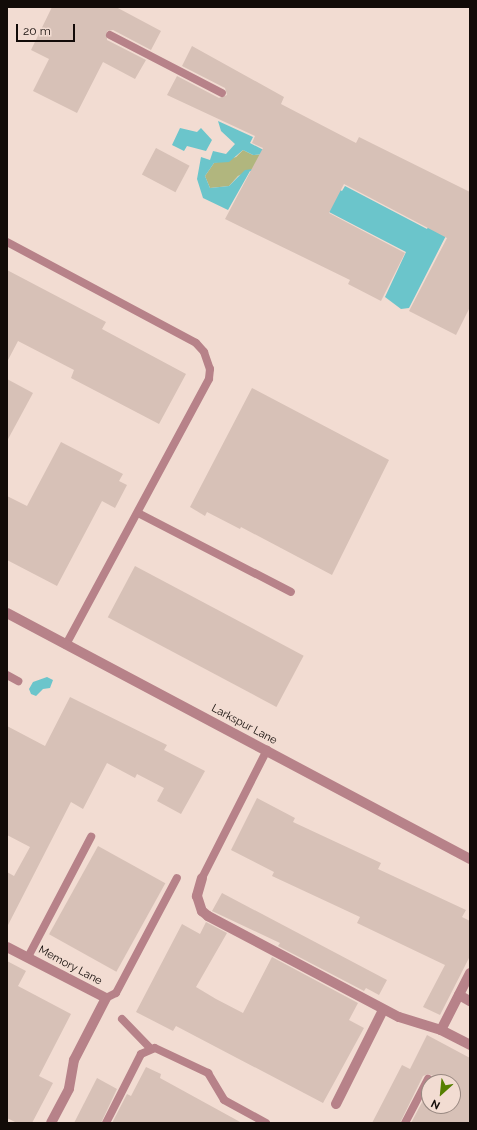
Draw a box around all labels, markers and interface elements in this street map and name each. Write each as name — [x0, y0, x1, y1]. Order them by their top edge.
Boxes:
scale bar — [18, 16, 77, 42]
text: 20 m — [23, 24, 51, 38]
street label: Larkspur Lane — [209, 702, 279, 748]
street label: Memory Lane — [36, 944, 104, 988]
north arrow — [421, 1074, 461, 1114]
text: N — [429, 1097, 442, 1112]

